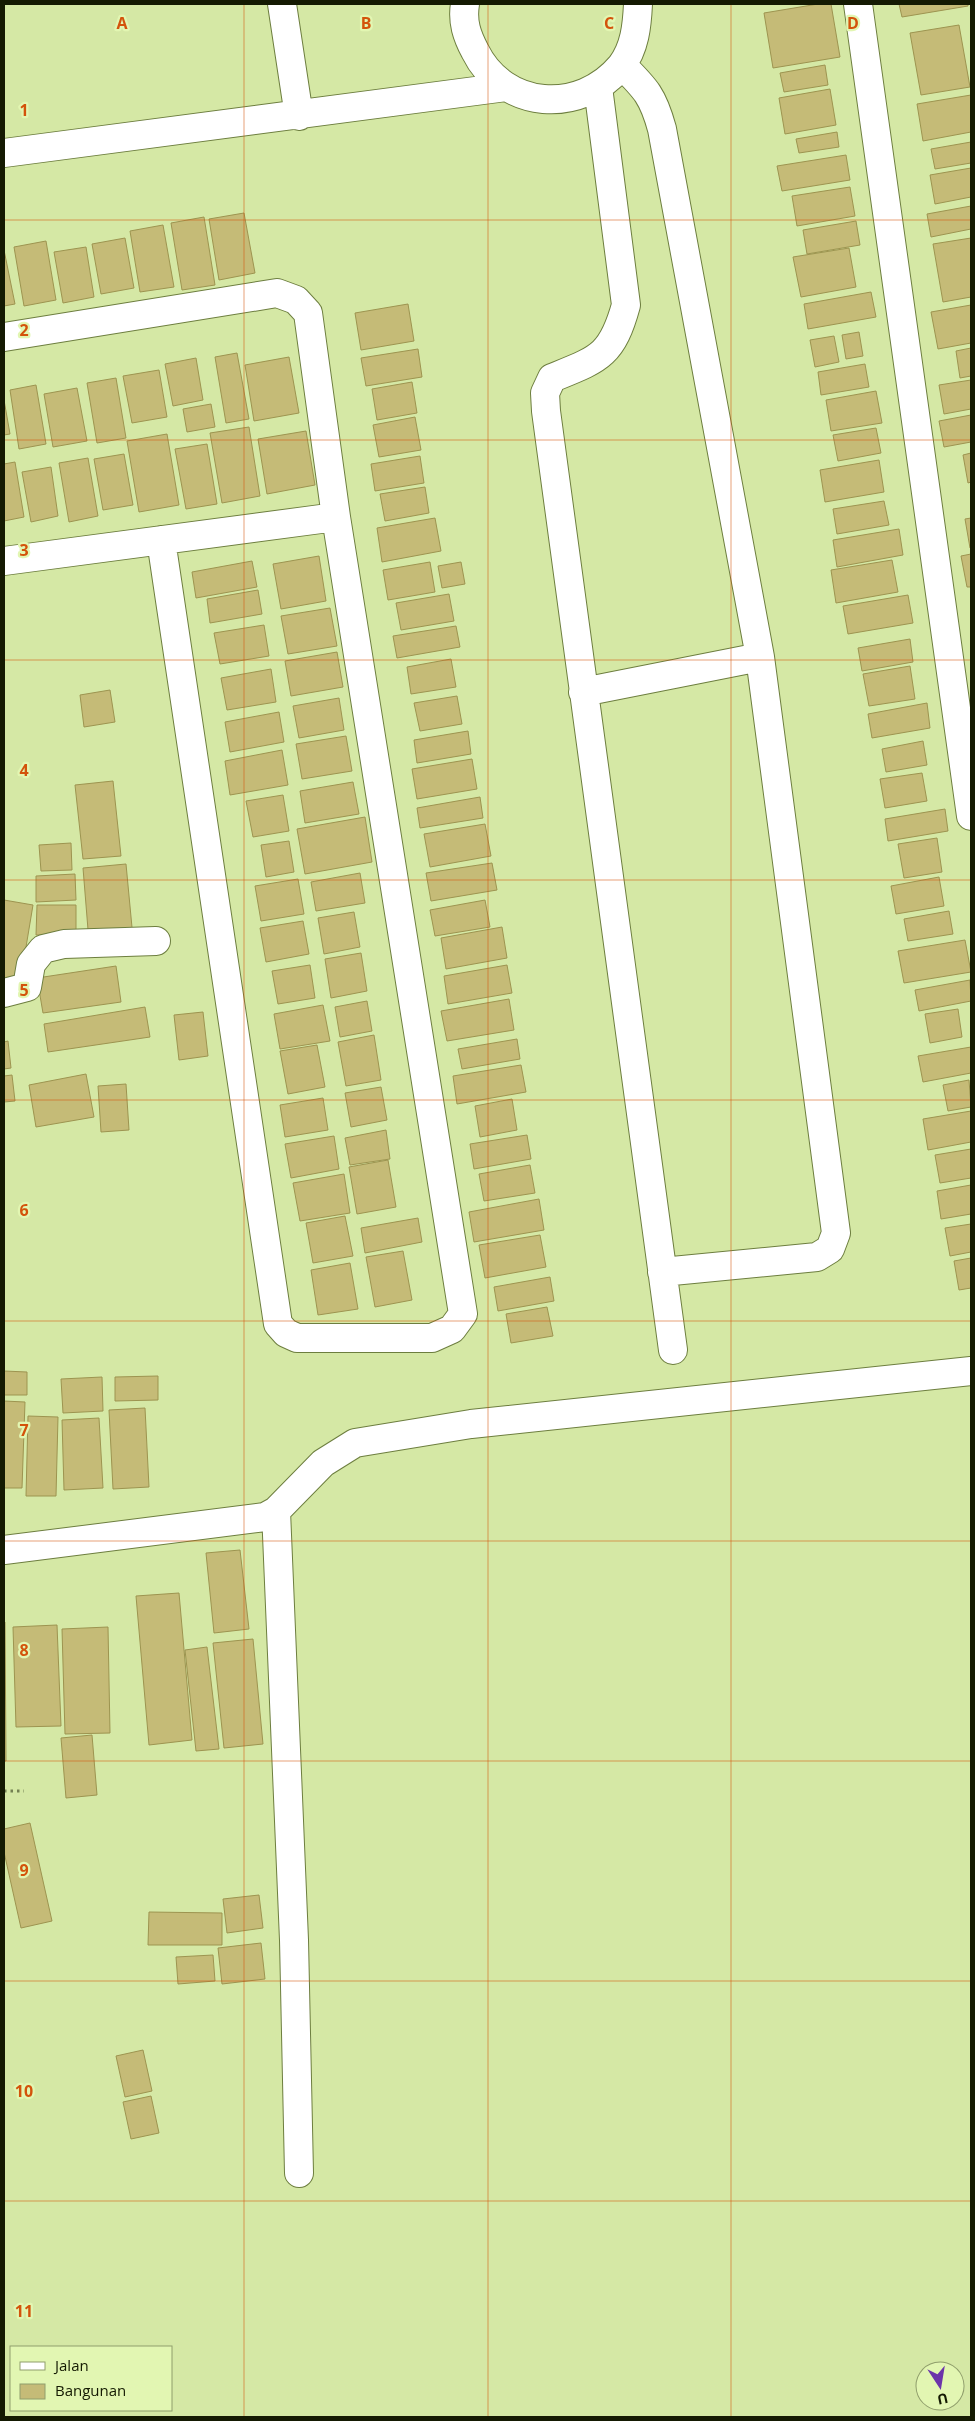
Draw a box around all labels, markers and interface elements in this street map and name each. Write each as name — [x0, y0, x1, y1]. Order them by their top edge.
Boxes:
text: A — [116, 12, 128, 34]
text: B — [361, 12, 371, 34]
text: C — [604, 12, 614, 34]
text: D — [847, 12, 859, 34]
text: 1 — [19, 99, 29, 121]
text: 2 — [19, 319, 29, 341]
text: 3 — [19, 539, 29, 561]
text: 4 — [19, 759, 29, 781]
text: 5 — [19, 979, 29, 1001]
text: 6 — [19, 1199, 29, 1221]
text: 7 — [19, 1419, 29, 1441]
text: 8 — [19, 1639, 29, 1661]
text: 9 — [19, 1859, 29, 1881]
text: 10 — [15, 2080, 33, 2102]
text: 11 — [15, 2300, 33, 2322]
legend — [10, 2346, 172, 2411]
text: Jalan — [53, 2355, 89, 2375]
north arrow — [915, 2361, 965, 2411]
text: Bangunan — [55, 2380, 126, 2400]
text: U — [936, 2389, 950, 2410]

